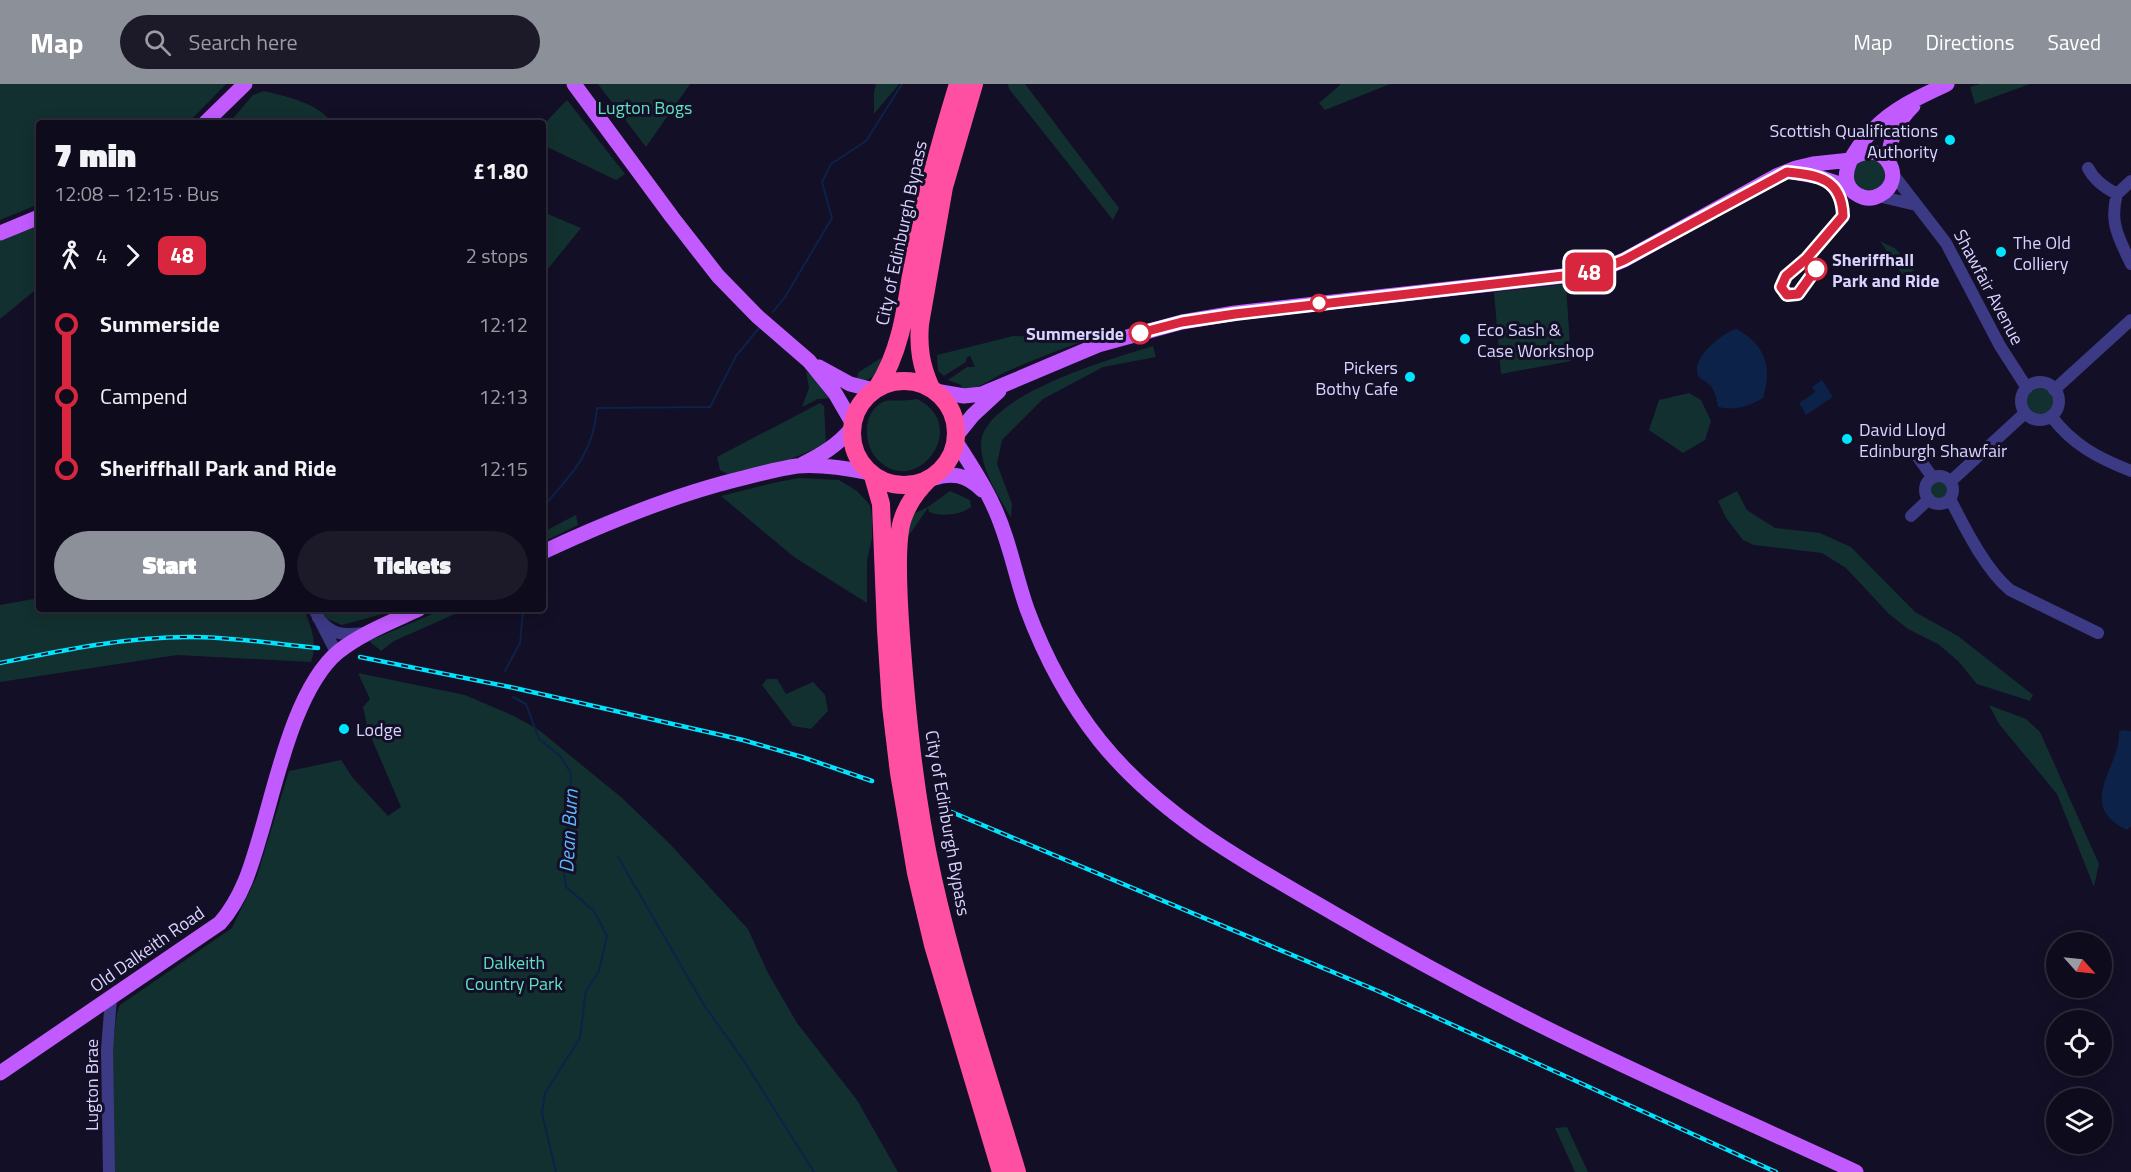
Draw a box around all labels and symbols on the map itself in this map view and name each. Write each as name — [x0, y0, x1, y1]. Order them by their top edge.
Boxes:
park label: Lugton Bogs — [597, 94, 693, 121]
place label: Scottish Qualifications Authority — [1769, 117, 1938, 165]
marker: Scottish Qualifications Authority — [1943, 133, 1957, 147]
street label: City of Edinburgh Bypass — [868, 138, 934, 328]
street label: Shawfair Avenue — [1947, 224, 2031, 350]
place label: The Old Colliery — [2013, 229, 2071, 277]
marker: The Old Colliery — [1994, 245, 2008, 259]
place label: Sheriffhall Park and Ride — [1832, 246, 1940, 294]
line badge: 48 — [1562, 252, 1616, 291]
marker: Sheriffhall Park and Ride — [1805, 258, 1827, 280]
unlabelled marker — [1310, 294, 1328, 312]
place label: Eco Sash & Case Workshop — [1477, 316, 1594, 364]
place label: Summerside — [1026, 320, 1124, 347]
marker: Summerside — [1129, 322, 1151, 344]
marker: Eco Sash & Case Workshop — [1458, 332, 1472, 346]
place label: Pickers Bothy Cafe — [1315, 354, 1398, 402]
marker: Pickers Bothy Cafe — [1403, 370, 1417, 384]
place label: David Lloyd Edinburgh Shawfair — [1859, 416, 2007, 464]
marker: David Lloyd Edinburgh Shawfair — [1840, 432, 1854, 446]
place label: Lodge — [356, 716, 402, 743]
marker: Lodge — [337, 722, 351, 736]
street label: City of Edinburgh Bypass — [918, 728, 978, 918]
water label: Dean Burn — [550, 787, 586, 874]
street label: Old Dalkeith Road — [84, 899, 210, 999]
north arrow — [2046, 932, 2112, 998]
park label: Dalkeith Country Park — [465, 949, 563, 997]
street label: Lugton Brae — [78, 1039, 105, 1131]

